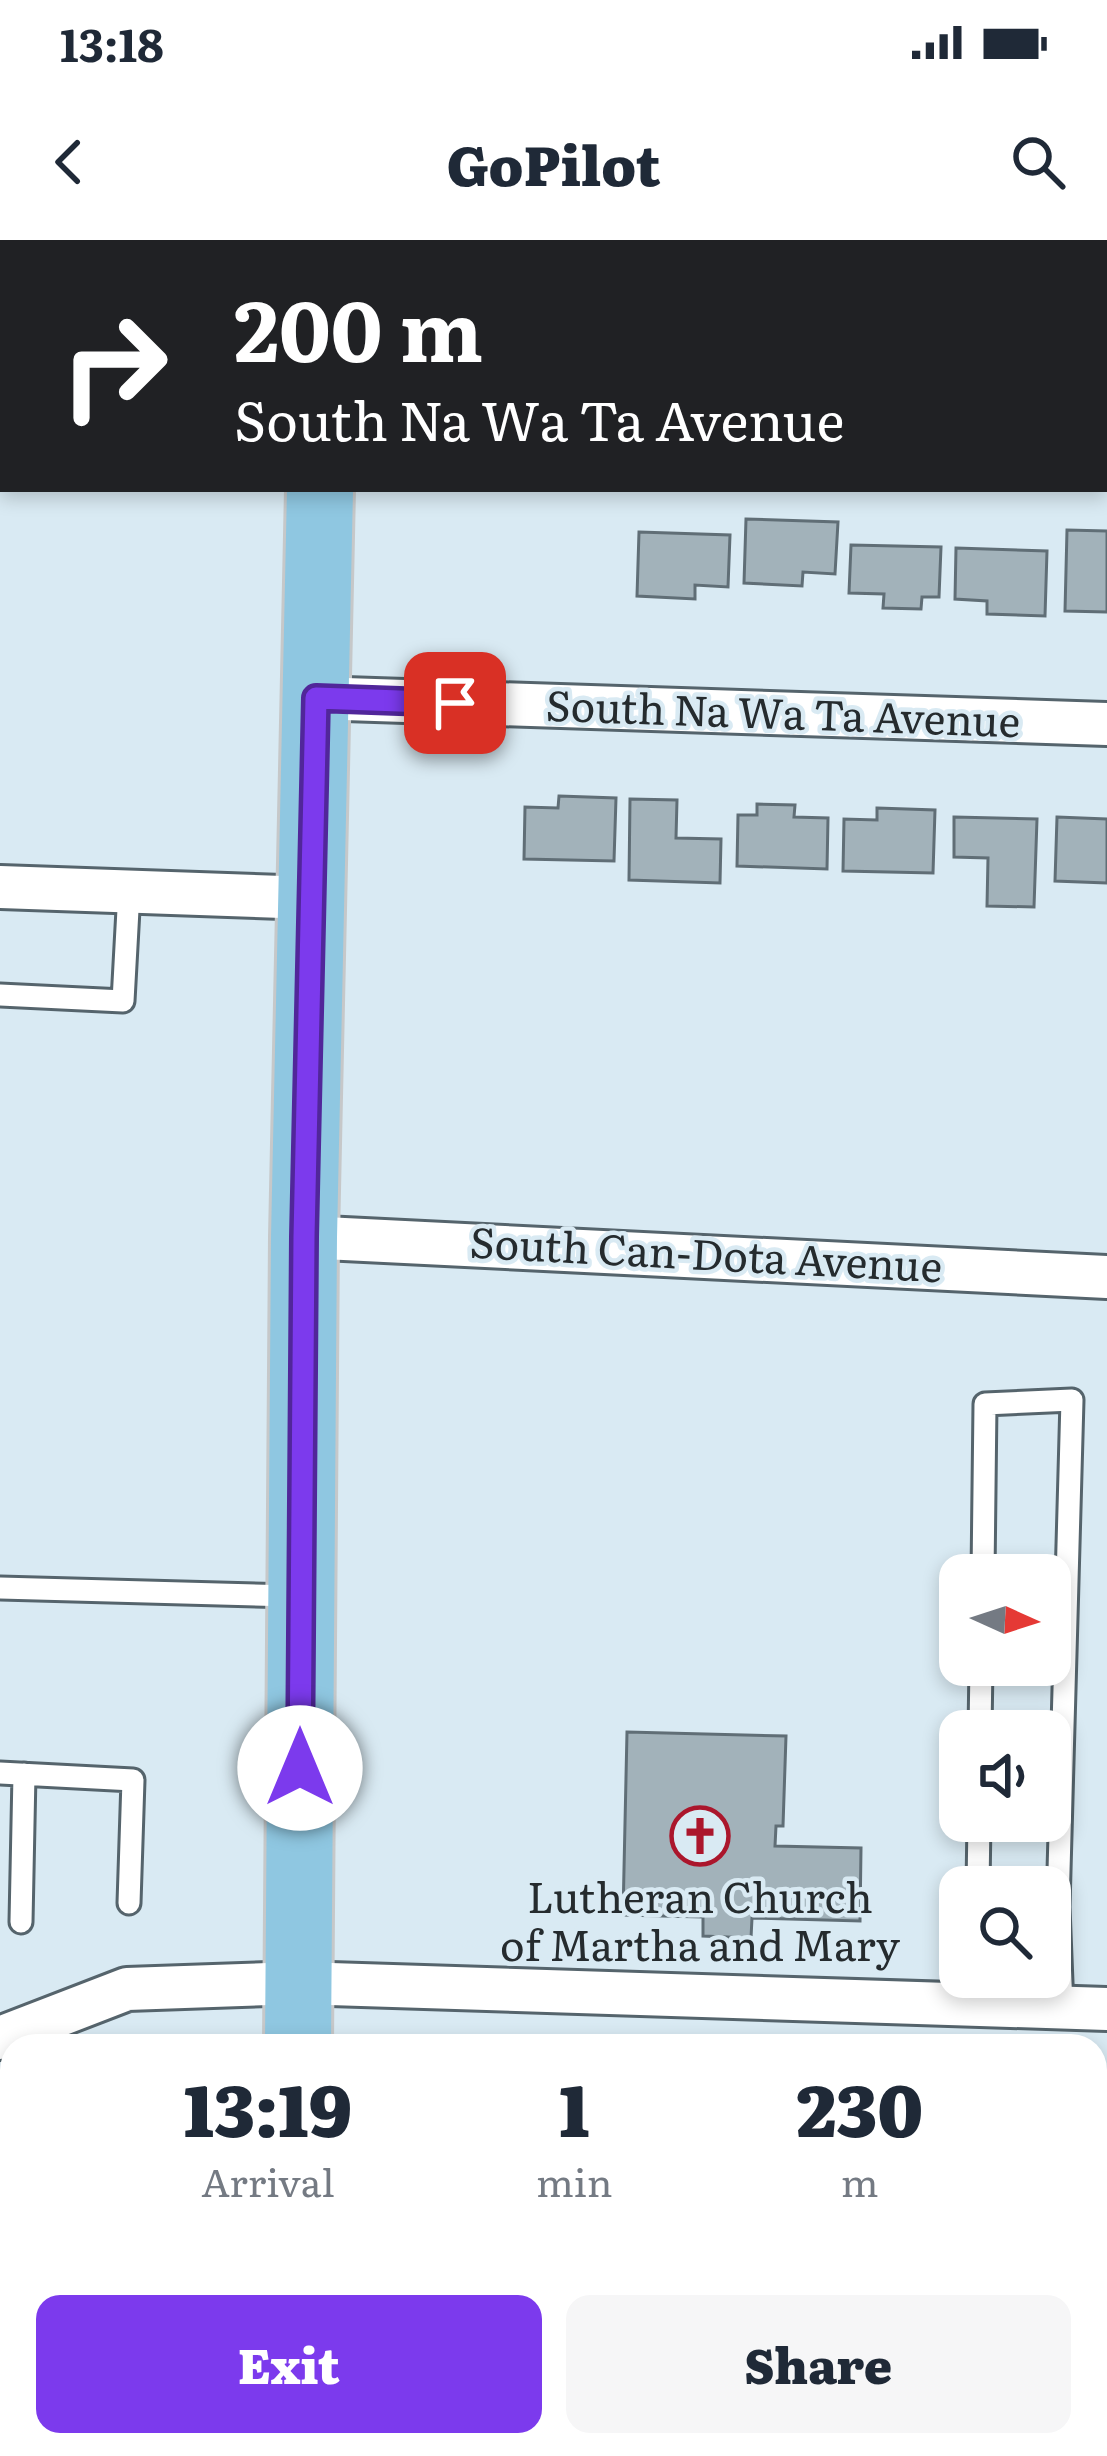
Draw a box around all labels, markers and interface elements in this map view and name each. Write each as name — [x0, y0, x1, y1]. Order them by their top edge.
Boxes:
text: 13:18 — [60, 9, 164, 76]
text: GoPilot — [447, 122, 660, 203]
icon: back — [36, 129, 102, 195]
icon: search — [1005, 129, 1071, 195]
text: 200 m — [234, 263, 483, 388]
icon: right — [36, 288, 192, 444]
text: South Na Wa Ta Avenue — [234, 377, 845, 458]
pin — [404, 652, 506, 754]
icon: arrive — [422, 670, 488, 736]
street label: South Na Wa Ta Avenue — [545, 672, 1022, 750]
street label: South Can-Dota Avenue — [468, 1209, 944, 1295]
north arrow — [939, 1554, 1071, 1686]
map controls — [939, 1554, 1071, 1998]
position arrow — [237, 1705, 363, 1831]
button: sound — [939, 1710, 1071, 1842]
church icon: Lutheran Church of Martha and Mary — [669, 1805, 731, 1867]
place label: Lutheran Church of Martha and Mary — [500, 1864, 901, 1974]
button: search — [939, 1866, 1071, 1998]
text: 13:19 — [184, 2052, 352, 2159]
text: 1 — [559, 2052, 589, 2159]
text: 230 — [796, 2052, 923, 2159]
text: Arrival — [201, 2151, 335, 2209]
text: min — [536, 2151, 613, 2209]
text: m — [841, 2151, 879, 2209]
button: Exit — [36, 2295, 542, 2433]
button: Share — [566, 2295, 1071, 2433]

